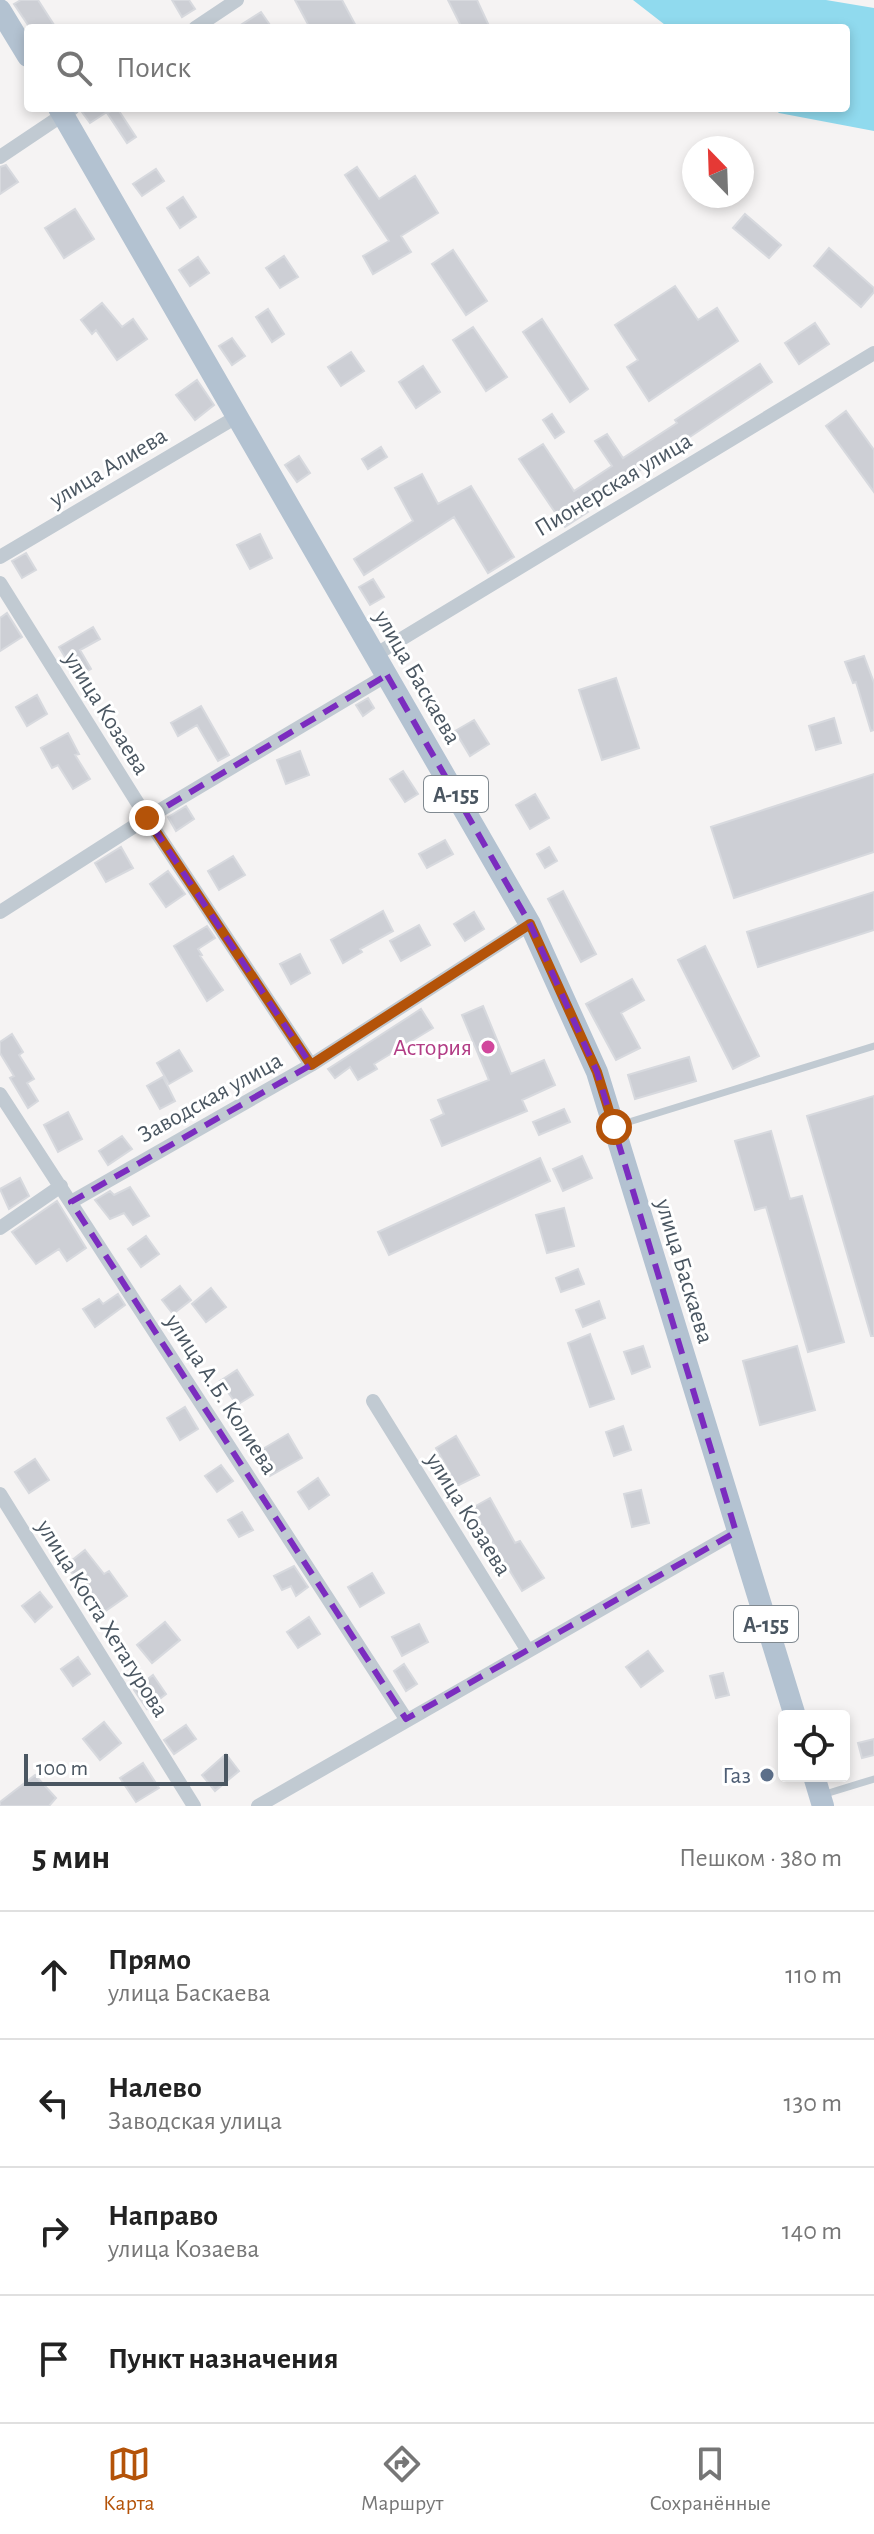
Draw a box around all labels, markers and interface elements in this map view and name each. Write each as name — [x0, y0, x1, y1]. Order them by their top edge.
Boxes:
search box — [24, 24, 850, 112]
icon: search — [52, 46, 96, 90]
text: Поиск — [116, 53, 191, 83]
north arrow — [682, 136, 754, 208]
street label: улица Алиева — [45, 424, 171, 513]
street label: Пионерская улица — [531, 429, 696, 541]
street label: улица Баскаева — [369, 606, 465, 748]
street label: улица Козаева — [58, 647, 153, 779]
road number: А-155 — [424, 776, 488, 812]
route end — [129, 800, 165, 836]
place label: Астория — [393, 1036, 472, 1060]
marker: Астория — [479, 1038, 497, 1056]
street label: Заводская улица — [134, 1048, 287, 1147]
route start — [596, 1109, 632, 1145]
street label: улица Баскаева — [650, 1195, 717, 1346]
street label: улица А.Б. Колиева — [160, 1309, 282, 1479]
street label: улица Козаева — [420, 1448, 515, 1580]
street label: улица Коста Хетагурова — [31, 1515, 173, 1721]
road number: А-155 — [734, 1606, 798, 1642]
map controls — [778, 1710, 850, 1782]
button: locate — [778, 1710, 850, 1782]
scale bar — [24, 1750, 228, 1786]
text: 100 m — [36, 1757, 88, 1779]
place label: Газ — [722, 1764, 751, 1788]
marker: Газ — [758, 1766, 776, 1784]
text: 5 мин — [32, 1841, 110, 1875]
text: Пешком · 380 m — [679, 1845, 842, 1871]
text: Прямо — [108, 1945, 191, 1975]
icon: ahead — [32, 1953, 76, 1997]
text: 110 m — [785, 1962, 842, 1988]
text: улица Баскаева — [108, 1980, 270, 2006]
text: Налево — [108, 2073, 202, 2103]
icon: left — [32, 2081, 76, 2125]
text: 130 m — [784, 2090, 842, 2116]
text: Заводская улица — [108, 2108, 282, 2134]
text: Направо — [108, 2201, 218, 2231]
icon: right — [32, 2209, 76, 2253]
text: 140 m — [782, 2218, 842, 2244]
text: улица Козаева — [108, 2236, 259, 2262]
icon: arrive — [32, 2337, 76, 2381]
text: Пункт назначения — [108, 2344, 339, 2374]
tab: Карта — [103, 2442, 155, 2516]
tab: Маршрут — [361, 2442, 443, 2516]
tab: Сохранённые — [649, 2442, 771, 2516]

